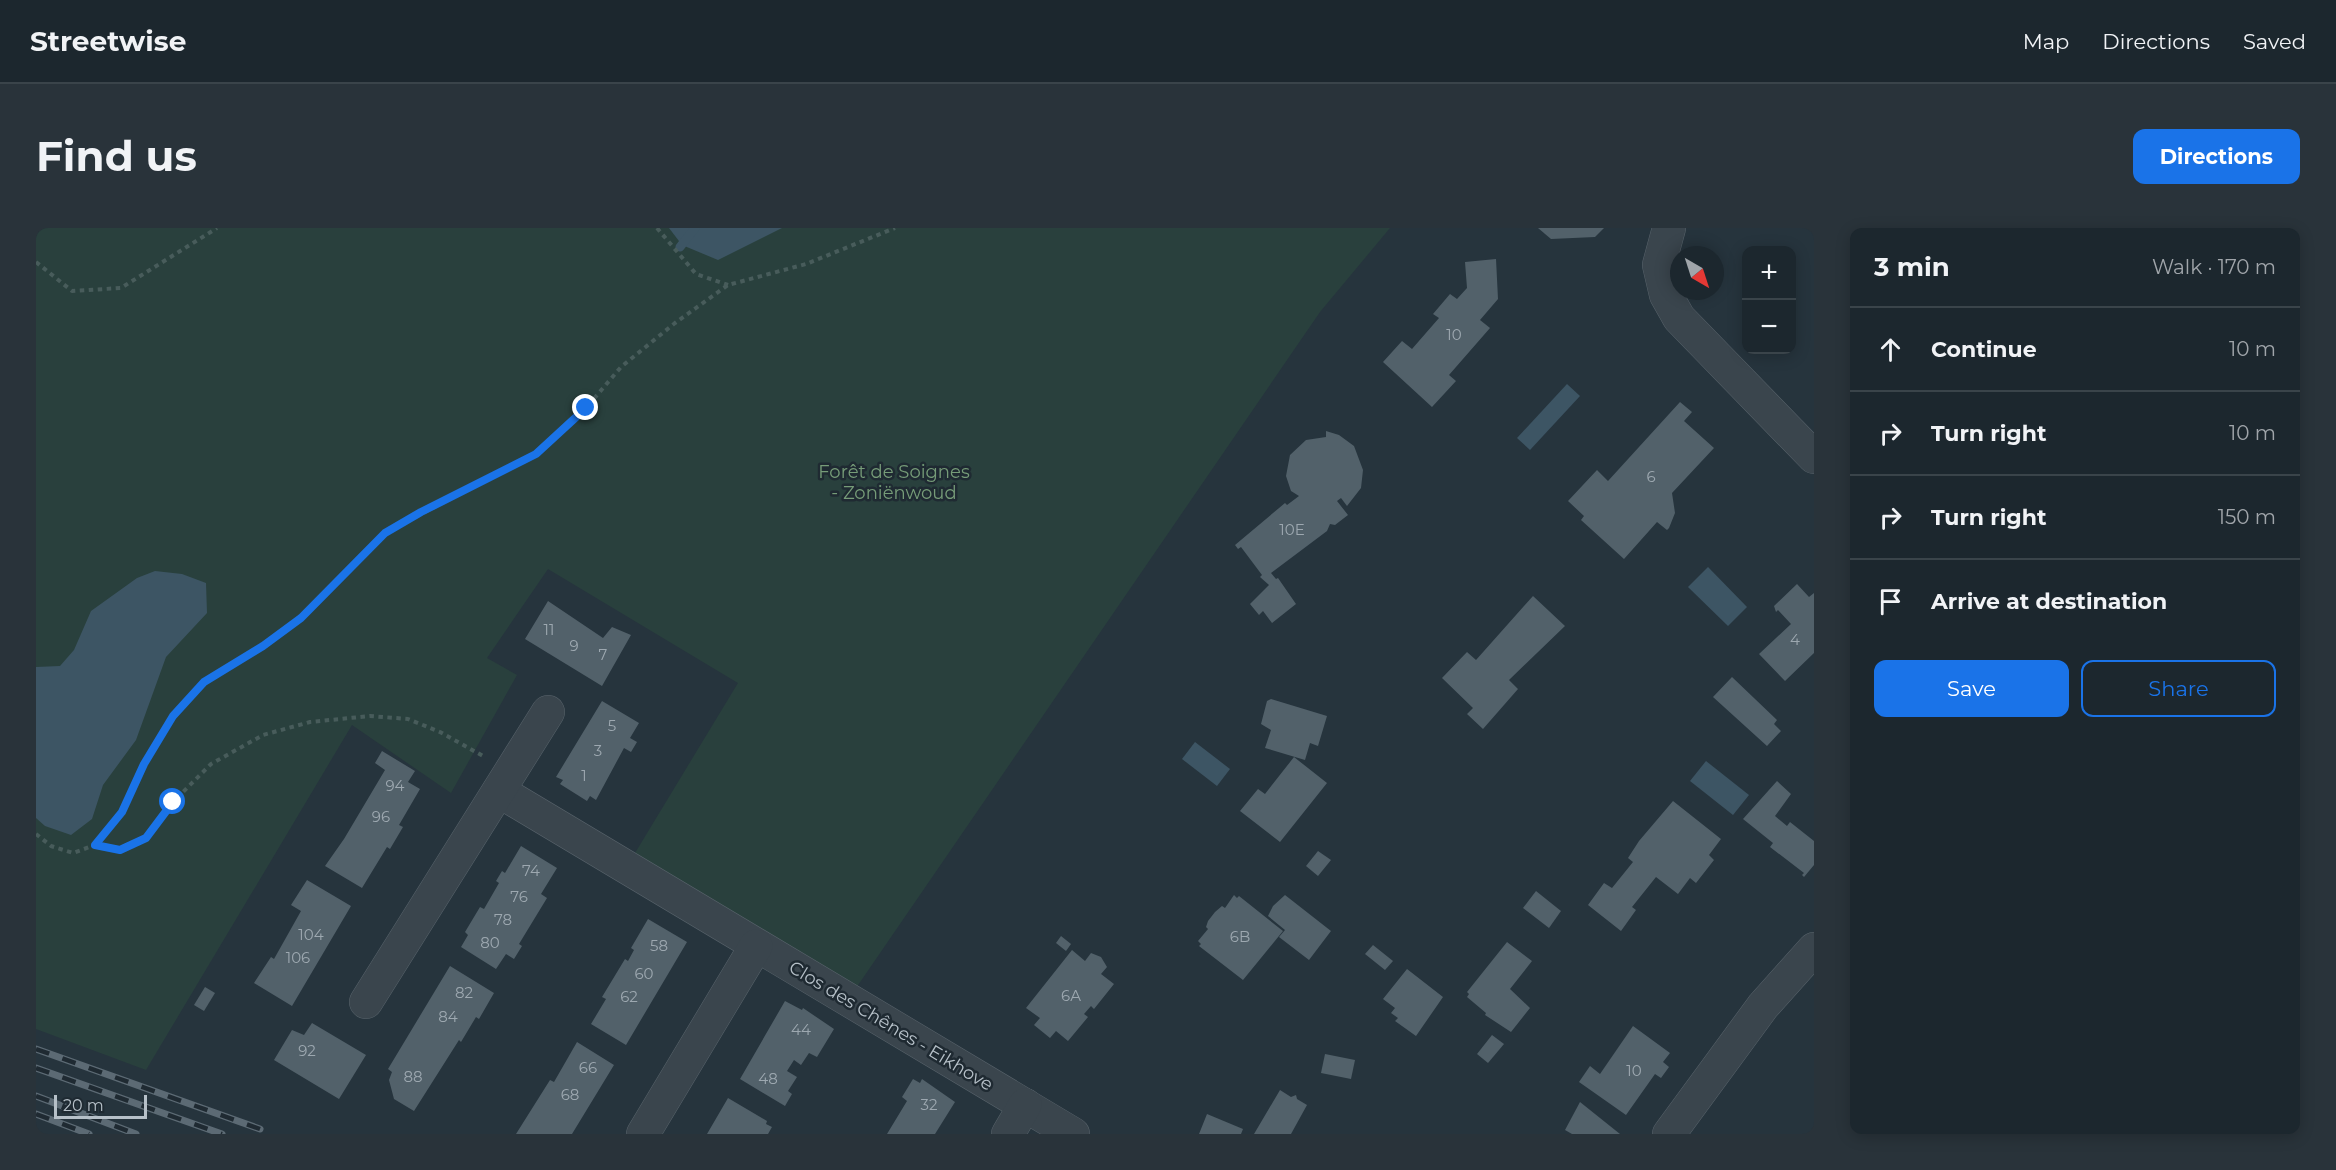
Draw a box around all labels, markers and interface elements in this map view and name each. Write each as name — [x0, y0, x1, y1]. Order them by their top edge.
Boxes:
text: Streetwise — [30, 24, 186, 58]
text: Map — [2023, 29, 2069, 54]
text: Directions — [2102, 29, 2210, 54]
text: Saved — [2243, 29, 2306, 54]
button: Directions — [2133, 129, 2300, 184]
text: Find us — [36, 130, 197, 182]
north arrow — [1670, 246, 1724, 300]
map controls — [1742, 246, 1796, 354]
button: + — [1742, 246, 1796, 300]
text: 3 min — [1874, 251, 1950, 283]
text: Walk · 170 m — [2152, 255, 2276, 279]
button: − — [1742, 300, 1796, 354]
house number: 10 — [1446, 325, 1462, 344]
icon: ahead — [1874, 333, 1907, 366]
text: Continue — [1931, 336, 2037, 363]
text: 10 m — [2229, 337, 2276, 361]
route end — [572, 394, 598, 420]
icon: right — [1874, 417, 1907, 450]
text: Turn right — [1931, 420, 2046, 447]
text: 10 m — [2229, 421, 2276, 445]
park label: Forêt de Soignes - Zoniënwoud — [818, 461, 970, 504]
house number: 6 — [1646, 467, 1656, 486]
icon: right — [1874, 501, 1907, 534]
text: Turn right — [1931, 504, 2046, 531]
text: 150 m — [2218, 505, 2276, 529]
house number: 10E — [1279, 520, 1305, 539]
icon: arrive — [1874, 585, 1907, 618]
text: Arrive at destination — [1931, 588, 2167, 615]
house number: 11 — [544, 620, 554, 639]
house number: 4 — [1790, 630, 1800, 649]
house number: 9 — [569, 636, 579, 655]
house number: 7 — [599, 645, 608, 664]
button: Save — [1874, 660, 2069, 717]
button: Share — [2081, 660, 2276, 717]
house number: 5 — [608, 716, 616, 735]
house number: 3 — [594, 741, 602, 760]
house number: 1 — [581, 766, 587, 785]
house number: 94 — [385, 776, 405, 795]
route start — [159, 788, 185, 814]
house number: 96 — [372, 807, 390, 826]
house number: 74 — [522, 861, 540, 880]
house number: 76 — [510, 887, 528, 906]
house number: 78 — [494, 910, 512, 929]
house number: 104 — [298, 925, 324, 944]
house number: 6B — [1230, 927, 1250, 946]
house number: 80 — [480, 933, 500, 952]
house number: 58 — [650, 936, 668, 955]
house number: 106 — [286, 948, 310, 967]
street label: Clos des Chênes - Eikhove — [785, 956, 997, 1096]
house number: 60 — [634, 964, 654, 983]
house number: 82 — [455, 983, 473, 1002]
house number: 6A — [1061, 986, 1081, 1005]
house number: 62 — [620, 987, 638, 1006]
house number: 84 — [438, 1007, 458, 1026]
house number: 44 — [791, 1020, 811, 1039]
house number: 92 — [298, 1041, 316, 1060]
house number: 66 — [579, 1058, 597, 1077]
house number: 10 — [1626, 1061, 1642, 1080]
house number: 88 — [403, 1067, 423, 1086]
house number: 48 — [758, 1069, 778, 1088]
house number: 68 — [561, 1085, 579, 1104]
scale bar — [54, 1092, 147, 1120]
house number: 32 — [921, 1095, 937, 1114]
text: 20 m — [63, 1096, 104, 1115]

